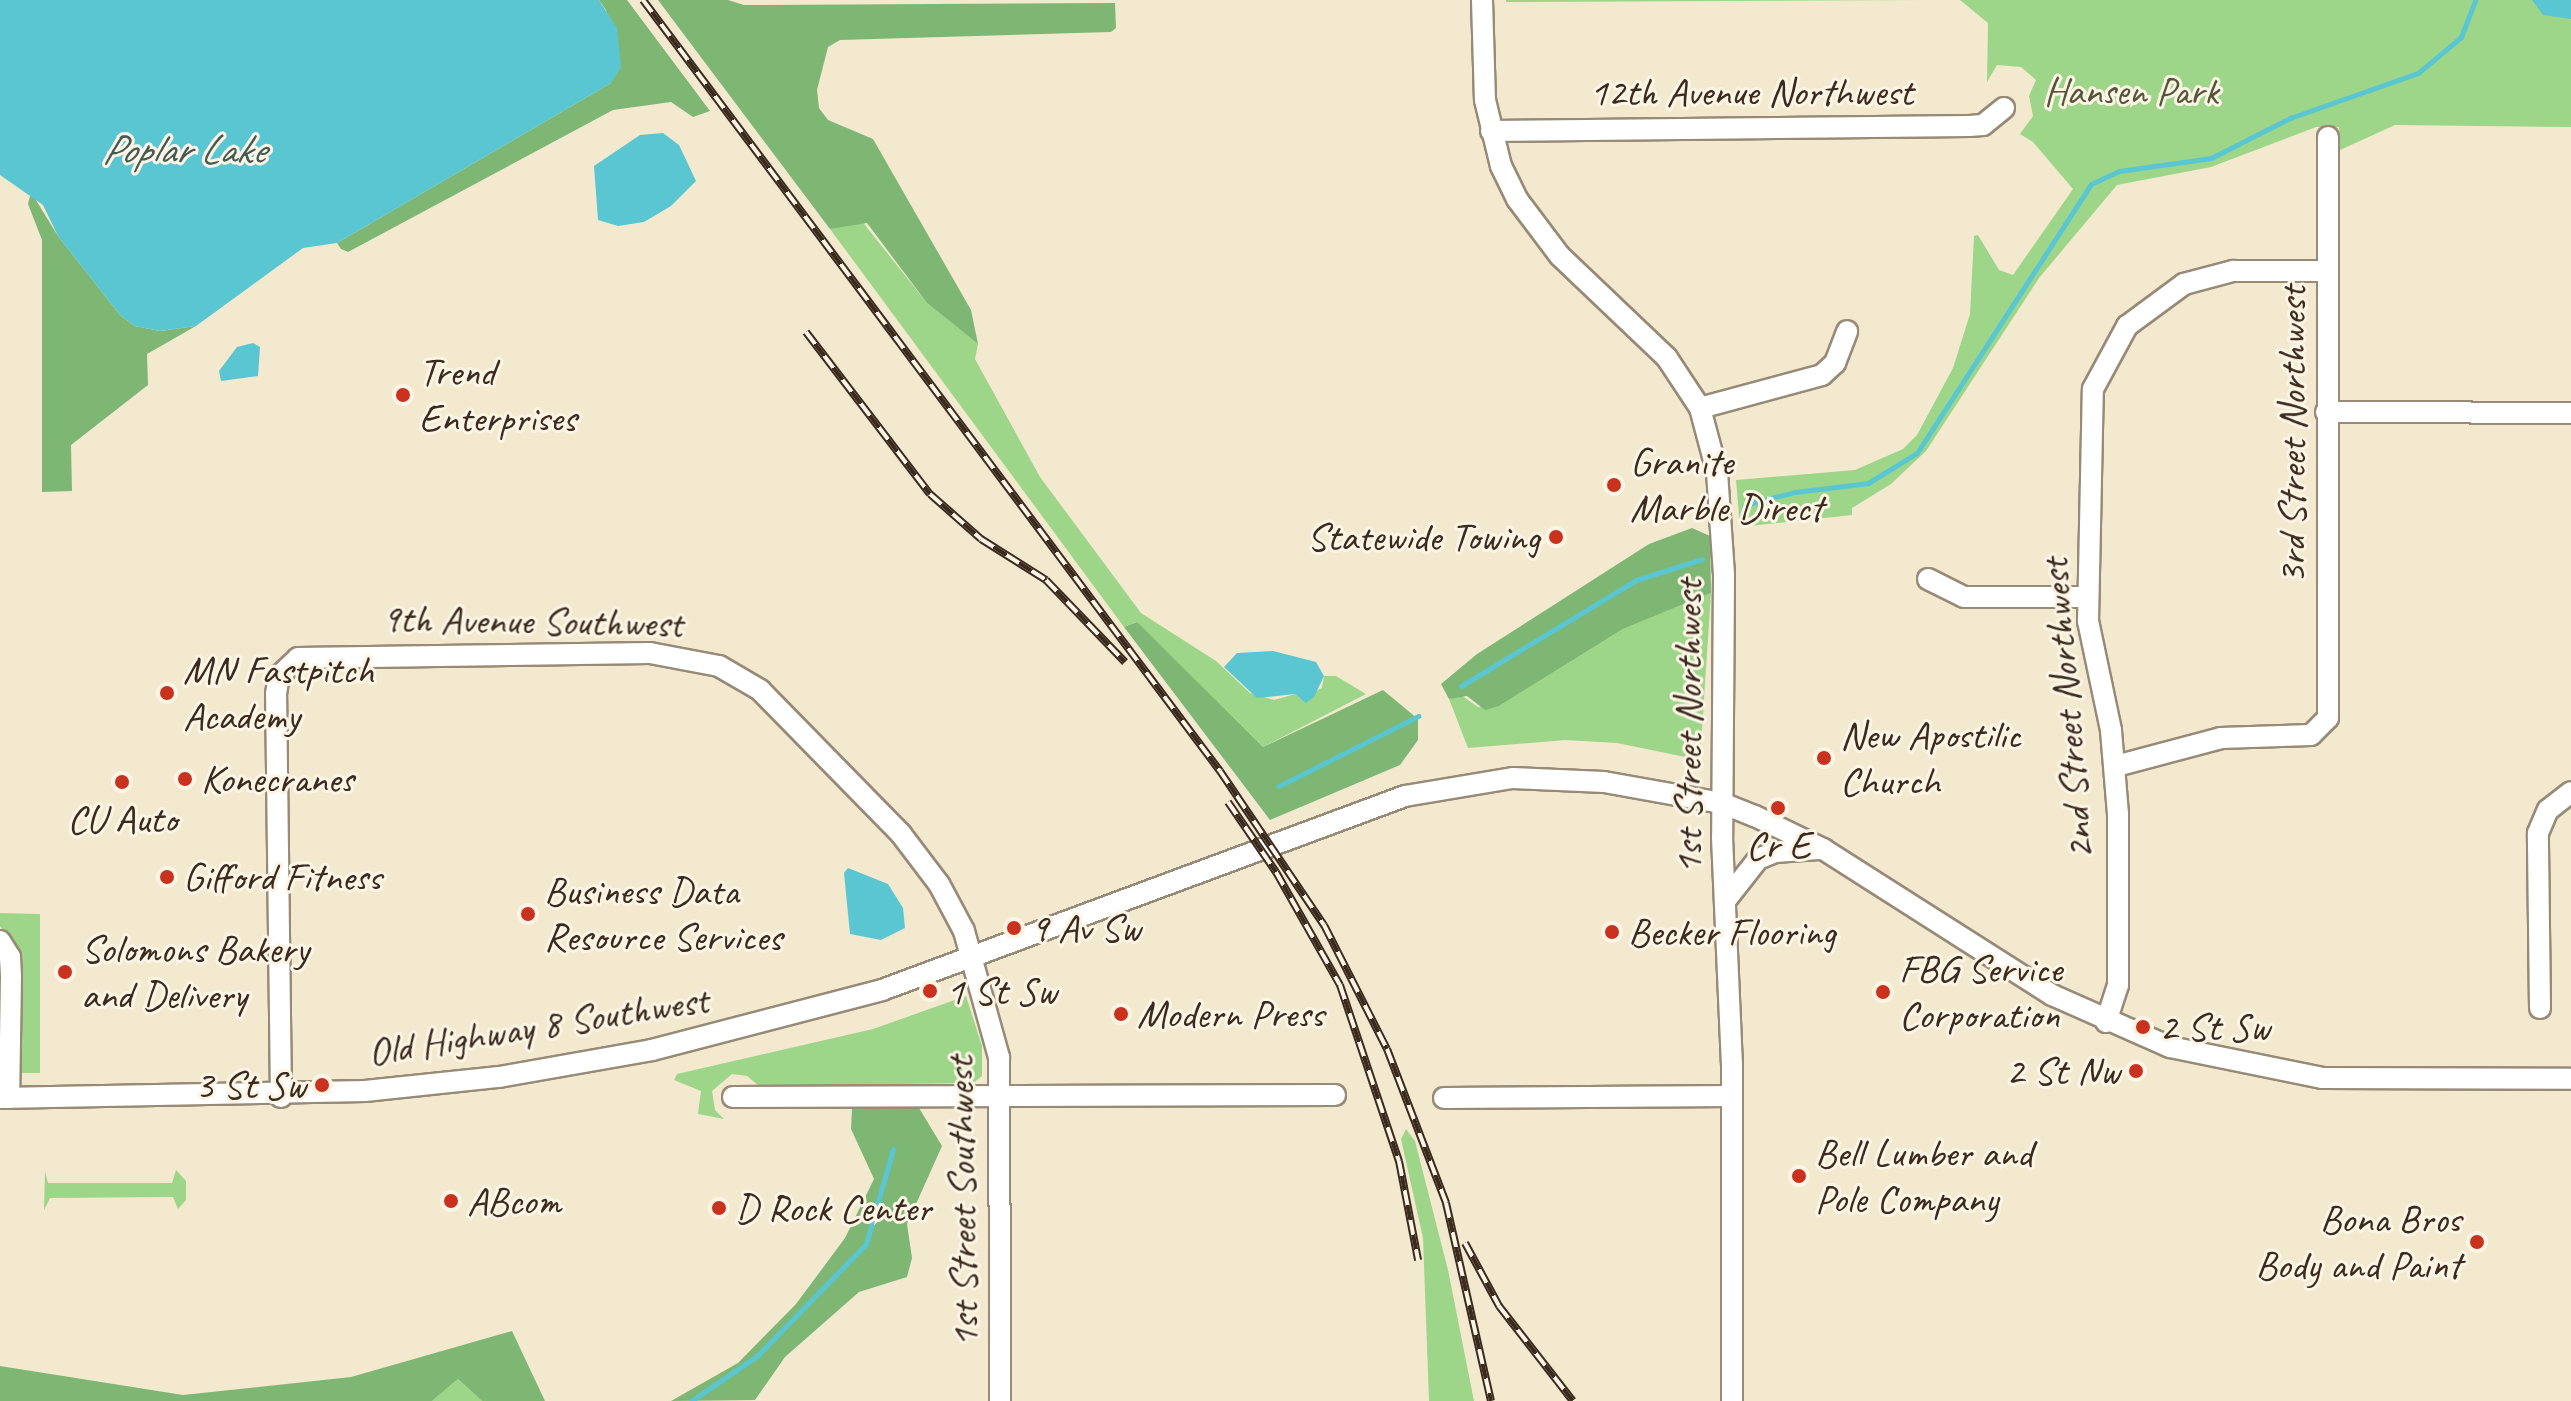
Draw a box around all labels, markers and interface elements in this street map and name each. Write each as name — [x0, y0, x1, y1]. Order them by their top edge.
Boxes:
park label: Hansen Park — [2043, 67, 2219, 115]
street label: 12th Avenue Northwest — [1589, 68, 1913, 116]
water label: Poplar Lake — [101, 125, 265, 175]
street label: 3rd Street Northwest — [2268, 285, 2316, 585]
place label: Trend Enterprises — [419, 348, 576, 442]
marker: Trend Enterprises — [394, 386, 412, 404]
place label: Granite Marble Direct — [1630, 438, 1823, 532]
marker: Granite Marble Direct — [1605, 476, 1623, 494]
place label: Statewide Towing — [1307, 513, 1540, 561]
marker: Statewide Towing — [1547, 528, 1565, 546]
street label: 2nd Street Northwest — [2030, 556, 2104, 862]
street label: 1st Street Northwest — [1664, 579, 1712, 875]
street label: 9th Avenue Southwest — [381, 594, 683, 648]
place label: MN Fastpitch Academy — [183, 646, 373, 740]
marker: MN Fastpitch Academy — [158, 684, 176, 702]
place label: New Apostilic Church — [1840, 711, 2020, 805]
marker: New Apostilic Church — [1815, 749, 1833, 767]
place label: Konecranes — [201, 755, 354, 803]
marker: Konecranes — [176, 770, 194, 788]
marker: CU Auto — [113, 773, 131, 791]
place label: CU Auto — [67, 795, 177, 843]
marker: Cr E — [1769, 799, 1787, 817]
place label: Cr E — [1746, 821, 1810, 869]
place label: Gifford Fitness — [183, 853, 382, 901]
place label: Business Data Resource Services — [544, 867, 781, 961]
marker: Gifford Fitness — [158, 868, 176, 886]
place label: 9 Av Sw — [1030, 904, 1139, 952]
marker: Business Data Resource Services — [519, 905, 537, 923]
place label: Becker Flooring — [1628, 908, 1836, 956]
marker: 9 Av Sw — [1005, 919, 1023, 937]
marker: Becker Flooring — [1603, 923, 1621, 941]
place label: Solomons Bakery and Delivery — [81, 925, 309, 1019]
place label: FBG Service Corporation — [1899, 945, 2062, 1039]
marker: Solomons Bakery and Delivery — [56, 963, 74, 981]
place label: 1 St Sw — [946, 967, 1056, 1015]
street label: Old Highway 8 Southwest — [365, 975, 711, 1077]
marker: 1 St Sw — [921, 982, 939, 1000]
marker: FBG Service Corporation — [1874, 983, 1892, 1001]
place label: Modern Press — [1137, 990, 1324, 1038]
place label: 2 St Sw — [2159, 1003, 2269, 1051]
marker: Modern Press — [1112, 1005, 1130, 1023]
marker: 2 St Sw — [2134, 1018, 2152, 1036]
place label: 2 St Nw — [2005, 1047, 2120, 1095]
street label: 1st Street Southwest — [935, 1056, 989, 1348]
place label: 3 St Sw — [196, 1061, 306, 1109]
marker: 2 St Nw — [2127, 1062, 2145, 1080]
marker: 3 St Sw — [313, 1076, 331, 1094]
place label: Bell Lumber and Pole Company — [1815, 1129, 2031, 1223]
marker: Bell Lumber and Pole Company — [1790, 1167, 1808, 1185]
place label: ABcom — [467, 1177, 561, 1225]
place label: D Rock Center — [735, 1184, 932, 1232]
marker: ABcom — [442, 1192, 460, 1210]
place label: Bona Bros Body and Paint — [2253, 1195, 2461, 1289]
marker: D Rock Center — [710, 1199, 728, 1217]
marker: Bona Bros Body and Paint — [2468, 1233, 2486, 1251]

